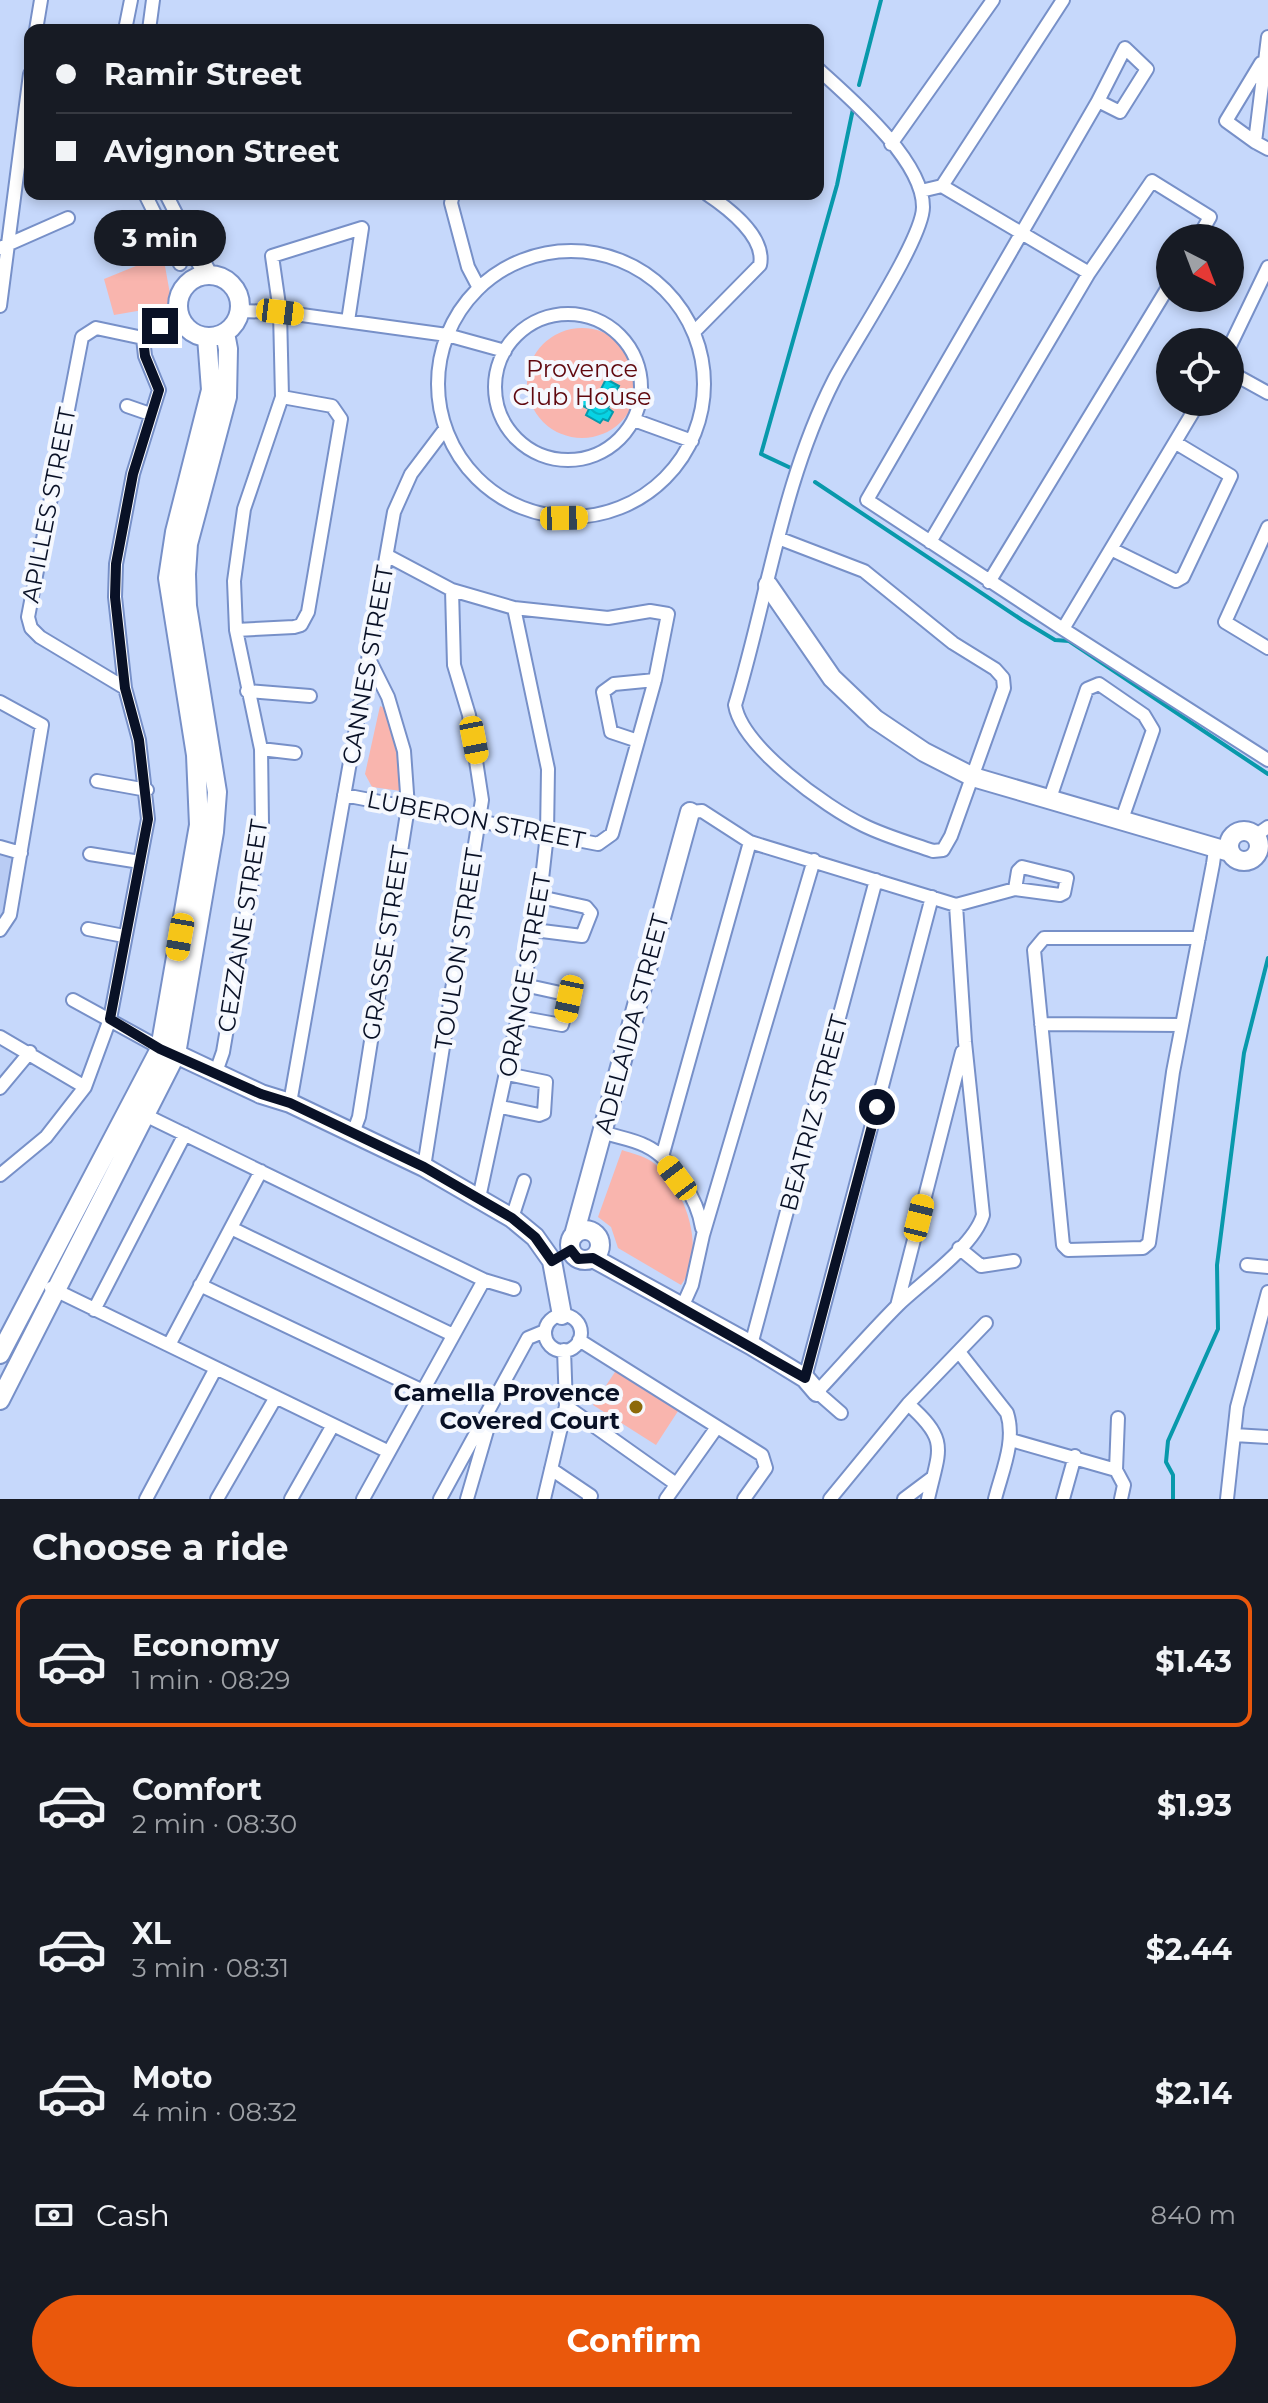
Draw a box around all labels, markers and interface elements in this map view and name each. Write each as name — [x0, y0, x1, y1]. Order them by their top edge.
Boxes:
text: Ramir Street — [104, 56, 302, 93]
text: Avignon Street — [104, 133, 340, 170]
callout: 3 min — [94, 210, 226, 266]
text: 3 min — [122, 222, 198, 254]
north arrow — [1156, 224, 1244, 312]
map controls — [1156, 224, 1244, 416]
car — [255, 297, 305, 327]
route end — [142, 308, 178, 344]
button: locate — [1156, 328, 1244, 416]
park label: Provence Club House — [512, 354, 652, 411]
street label: APILLES STREET — [15, 405, 82, 605]
car — [540, 506, 588, 530]
street label: CANNES STREET — [336, 563, 399, 767]
car — [458, 714, 490, 766]
street label: LUBERON STREET — [364, 784, 588, 855]
street label: CEZZANE STREET — [211, 817, 274, 1034]
street label: GRASSE STREET — [356, 843, 415, 1042]
street label: TOULON STREET — [428, 846, 489, 1052]
street label: ORANGE STREET — [492, 870, 557, 1079]
car — [164, 911, 196, 963]
street label: ADELAIDA STREET — [588, 911, 675, 1137]
car — [552, 973, 586, 1025]
street label: BEATRIZ STREET — [773, 1011, 854, 1214]
route start — [859, 1089, 895, 1125]
car — [653, 1152, 701, 1204]
car — [902, 1192, 936, 1244]
place label: Camella Provence Covered Court — [394, 1378, 621, 1435]
marker: Camella Provence Covered Court — [627, 1398, 645, 1416]
text: Choose a ride — [32, 1525, 289, 1569]
icon: car — [36, 1625, 108, 1697]
text: Economy — [132, 1627, 279, 1664]
text: $1.43 — [1155, 1643, 1232, 1680]
text: 1 min · 08:29 — [132, 1664, 290, 1696]
icon: car — [36, 1769, 108, 1841]
text: Comfort — [132, 1771, 262, 1808]
text: $1.93 — [1157, 1787, 1232, 1824]
text: 2 min · 08:30 — [132, 1808, 297, 1840]
icon: car — [36, 1913, 108, 1985]
text: XL — [132, 1915, 171, 1952]
text: $2.44 — [1146, 1931, 1232, 1968]
text: 3 min · 08:31 — [132, 1952, 289, 1984]
icon: car — [36, 2057, 108, 2129]
text: Moto — [132, 2059, 213, 2096]
text: $2.14 — [1155, 2075, 1232, 2112]
text: 4 min · 08:32 — [132, 2096, 297, 2128]
icon: cash — [32, 2193, 76, 2237]
text: Cash — [96, 2197, 170, 2234]
text: 840 m — [1151, 2199, 1236, 2231]
button: Confirm — [32, 2295, 1236, 2387]

